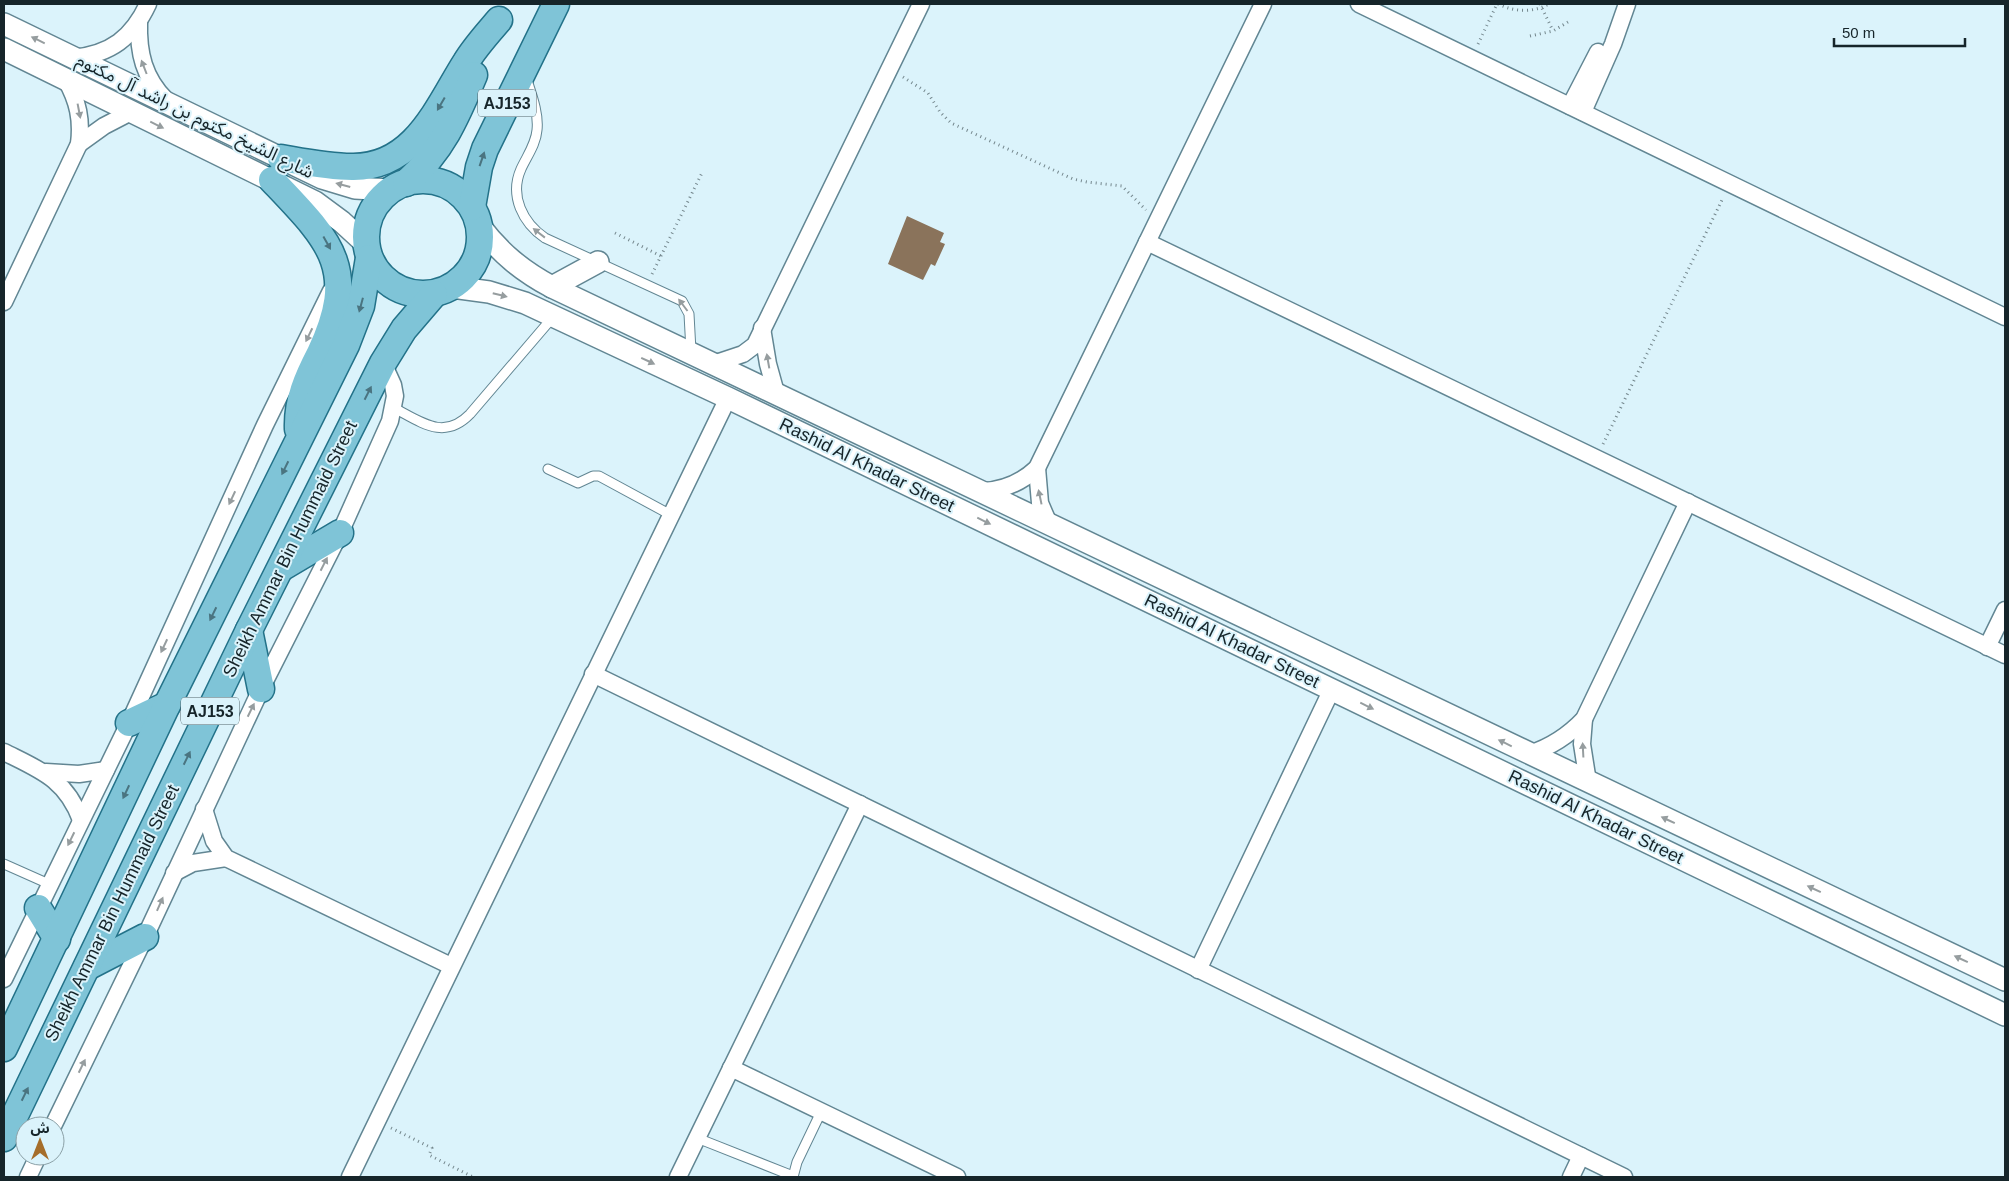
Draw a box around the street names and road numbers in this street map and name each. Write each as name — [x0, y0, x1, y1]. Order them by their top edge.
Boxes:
street label: شارع الشيخ مكتوم بن راشد آل مكتوم — [71, 50, 317, 186]
road number: AJ153 — [478, 90, 536, 116]
street label: Rashid Al Khadar Street — [776, 414, 958, 516]
street label: Sheikh Ammar Bin Hummaid Street — [219, 417, 361, 681]
street label: Rashid Al Khadar Street — [1141, 590, 1323, 692]
road number: AJ153 — [181, 698, 239, 724]
street label: Rashid Al Khadar Street — [1505, 766, 1687, 868]
street label: Sheikh Ammar Bin Hummaid Street — [41, 781, 183, 1045]

